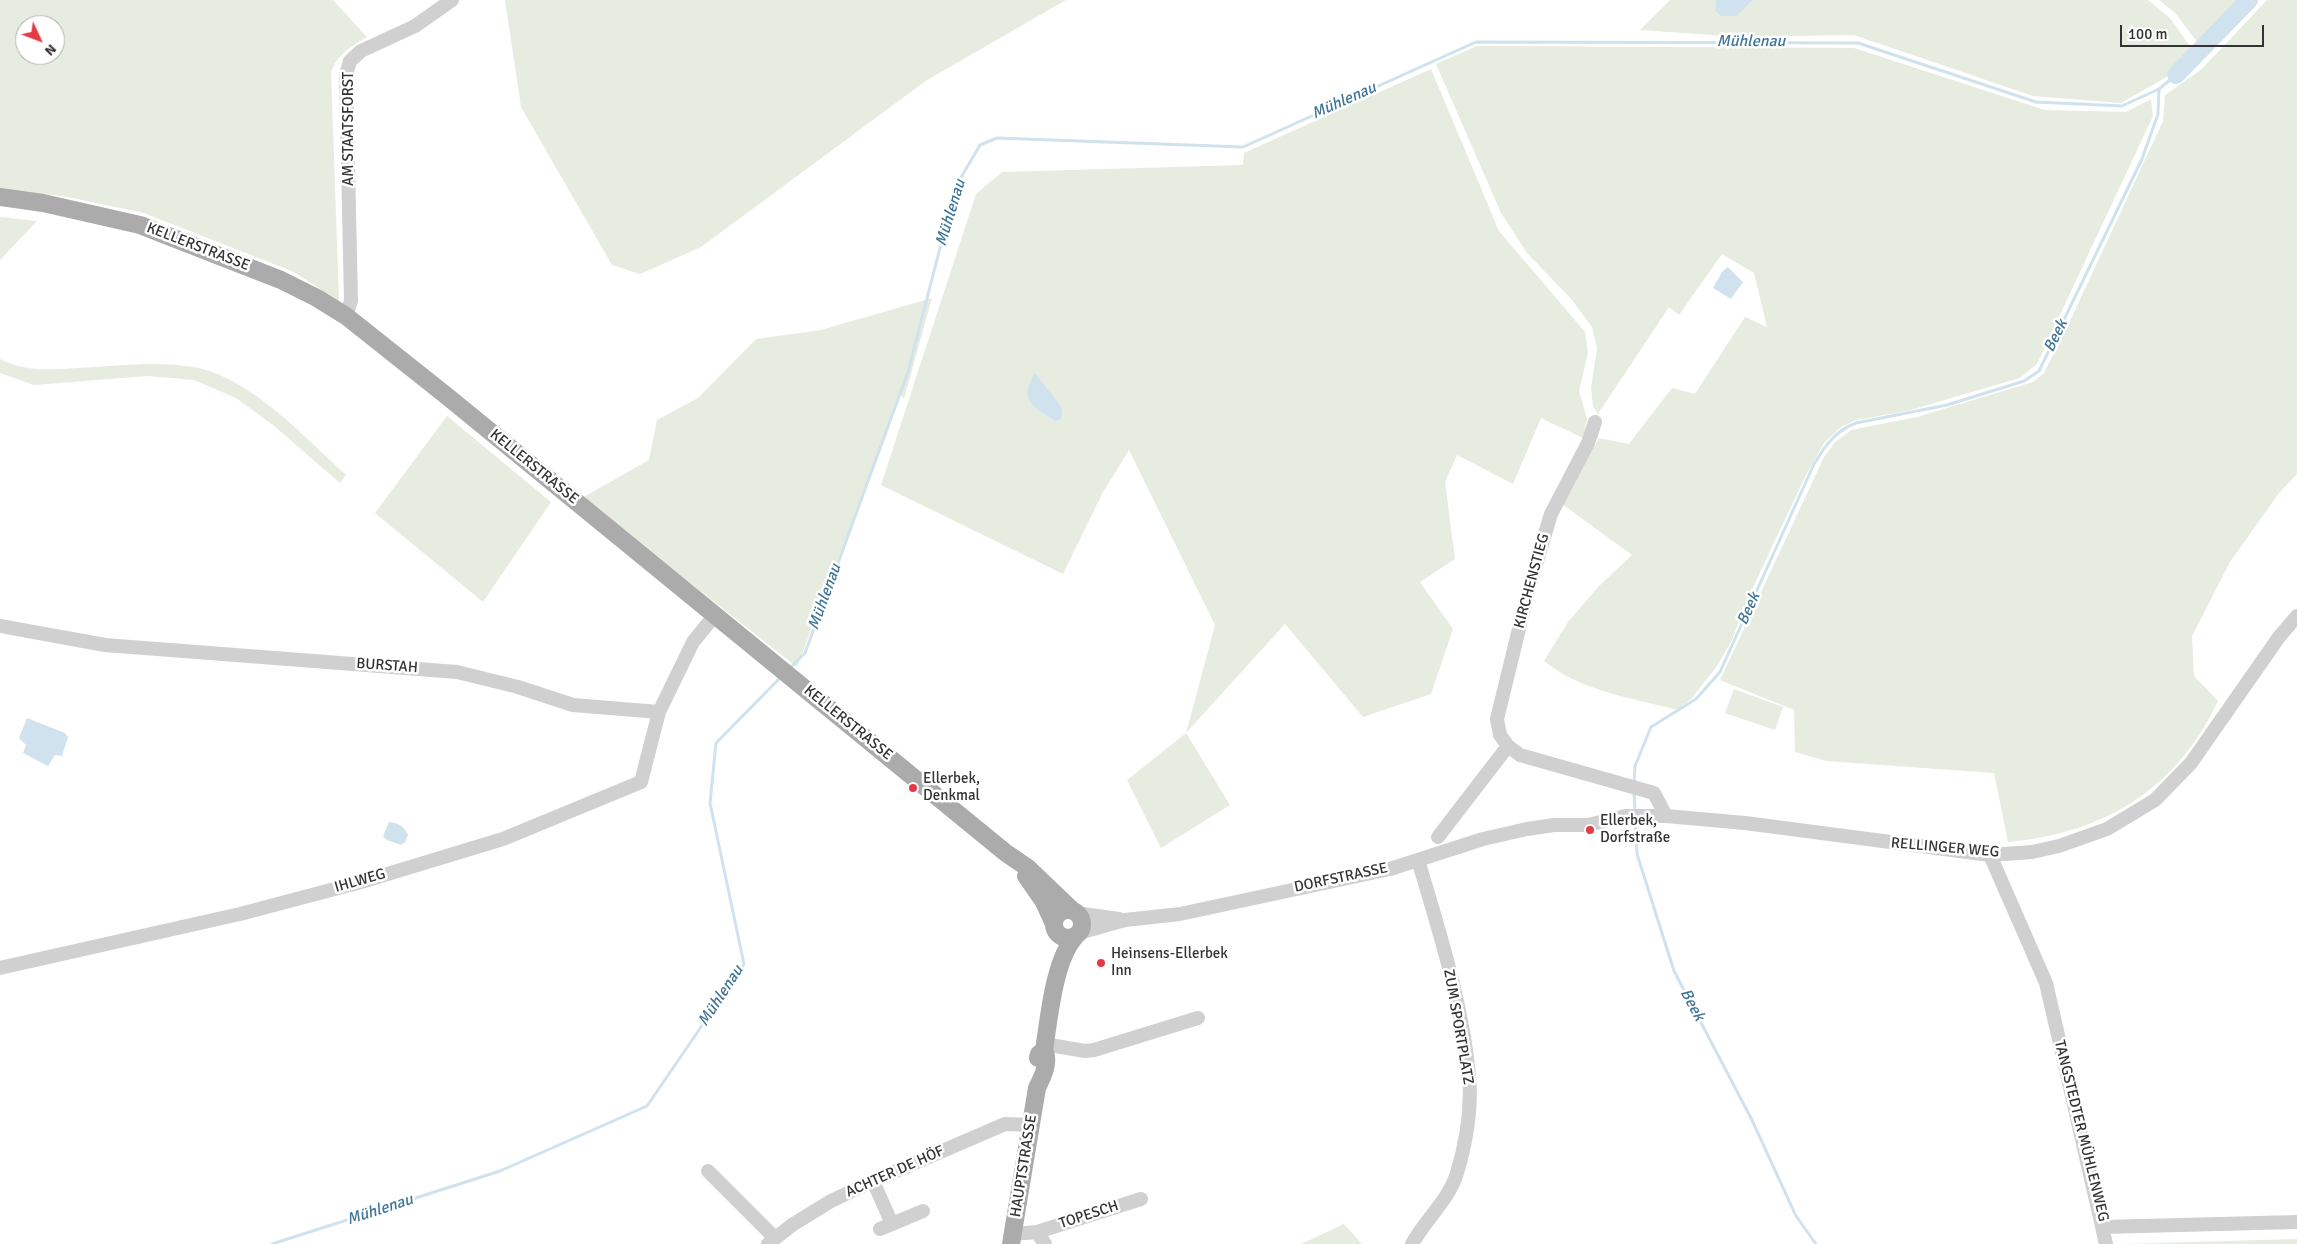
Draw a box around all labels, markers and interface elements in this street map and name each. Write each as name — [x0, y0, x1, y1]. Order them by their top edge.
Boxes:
north arrow — [15, 15, 65, 65]
scale bar — [2122, 15, 2266, 47]
text: 100 m — [2128, 25, 2168, 43]
water label: Mühlenau — [1717, 32, 1785, 52]
text: N — [41, 41, 60, 59]
street label: AM STAATSFORST — [340, 72, 358, 186]
water label: Mühlenau — [1309, 78, 1379, 124]
water label: Mühlenau — [932, 177, 970, 249]
street label: KELLERSTRASSE — [144, 219, 252, 275]
water label: Beek — [2040, 317, 2072, 355]
street label: KELLERSTRASSE — [486, 426, 582, 508]
street label: KIRCHENSTIEG — [1511, 531, 1553, 631]
water label: Mühlenau — [804, 562, 846, 632]
water label: Beek — [1733, 590, 1765, 628]
street label: BURSTAH — [356, 655, 418, 677]
street label: KELLERSTRASSE — [800, 682, 896, 764]
place label: Ellerbek, Denkmal — [923, 770, 980, 805]
marker: Ellerbek, Denkmal — [907, 782, 919, 794]
place label: Ellerbek, Dorfstraße — [1600, 812, 1670, 847]
marker: Ellerbek, Dorfstraße — [1584, 824, 1596, 836]
street label: RELLINGER WEG — [1890, 834, 2000, 862]
street label: DORFSTRASSE — [1293, 859, 1389, 897]
street label: IHLWEG — [332, 865, 388, 897]
place label: Heinsens-Ellerbek Inn — [1111, 945, 1228, 980]
marker: Heinsens-Ellerbek Inn — [1095, 957, 1107, 969]
water label: Mühlenau — [694, 962, 748, 1030]
street label: ZUM SPORTPLATZ — [1439, 968, 1477, 1086]
water label: Beek — [1676, 986, 1708, 1024]
street label: TANGSTEDTER MÜHLENWEG — [2050, 1038, 2112, 1224]
street label: HAUPTSTRASSE — [1007, 1113, 1041, 1219]
street label: ACHTER DE HÖF — [843, 1142, 947, 1202]
water label: Mühlenau — [344, 1190, 416, 1230]
street label: TOPESCH — [1057, 1197, 1121, 1233]

